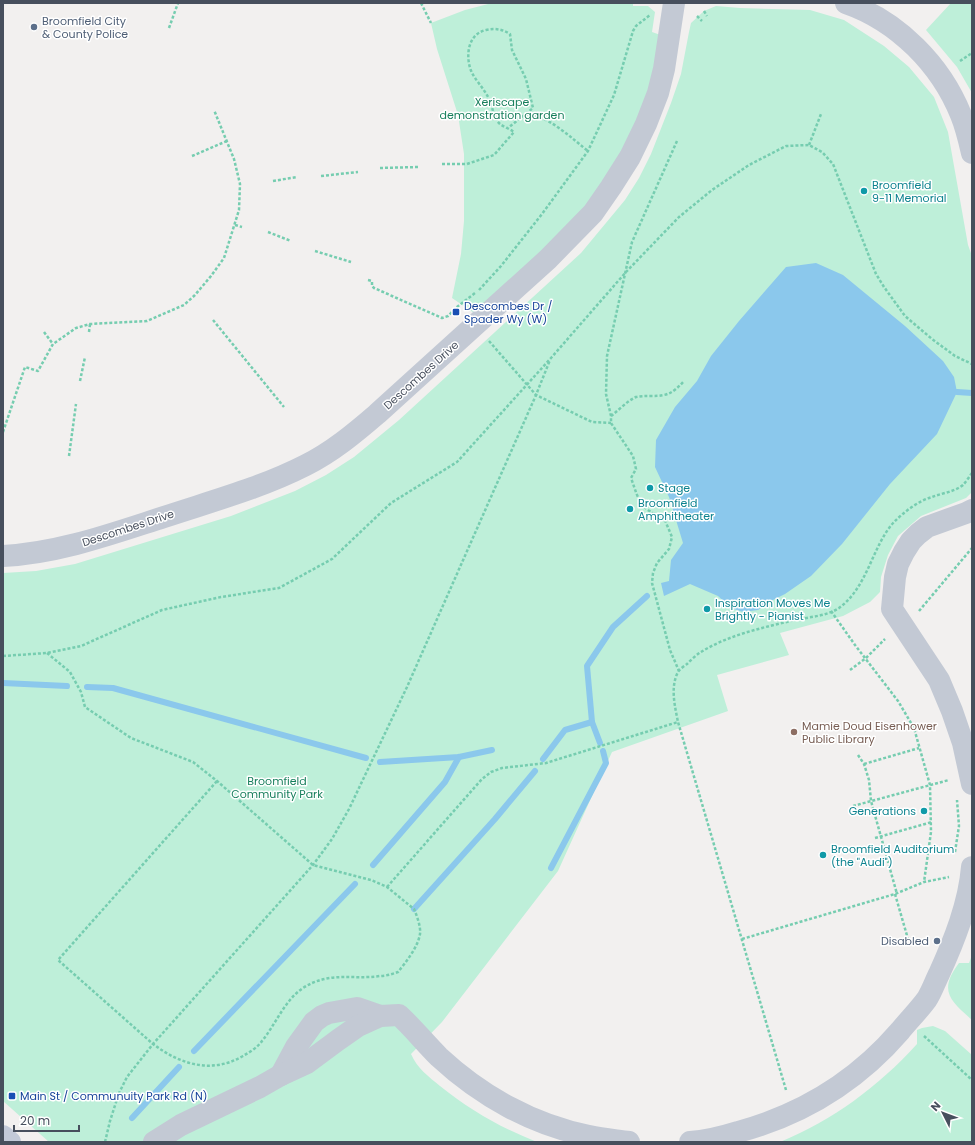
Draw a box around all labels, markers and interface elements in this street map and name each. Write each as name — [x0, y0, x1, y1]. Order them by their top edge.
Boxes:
place label: Broomfield City & County Police — [42, 13, 128, 42]
marker: Broomfield City & County Police — [29, 22, 39, 32]
park label: Xeriscape demonstration garden — [440, 94, 564, 123]
place label: Broomfield 9-11 Memorial — [872, 177, 947, 206]
marker: Broomfield 9-11 Memorial — [859, 186, 869, 196]
place label: Descombes Dr / Spader Wy (W) — [464, 298, 552, 327]
marker: Descombes Dr / Spader Wy (W) — [451, 307, 461, 317]
street label: Descombes Drive — [380, 337, 462, 413]
place label: Stage — [658, 480, 690, 496]
marker: Stage — [645, 483, 655, 493]
place label: Broomfield Amphitheater — [638, 495, 714, 524]
marker: Broomfield Amphitheater — [625, 504, 635, 514]
street label: Descombes Drive — [80, 506, 176, 550]
place label: Inspiration Moves Me Brightly - Pianist — [715, 595, 831, 624]
marker: Inspiration Moves Me Brightly - Pianist — [702, 604, 712, 614]
place label: Mamie Doud Eisenhower Public Library — [802, 718, 937, 747]
marker: Mamie Doud Eisenhower Public Library — [789, 727, 799, 737]
park label: Broomfield Community Park — [231, 773, 323, 802]
place label: Generations — [849, 803, 916, 819]
marker: Generations — [919, 806, 929, 816]
place label: Broomfield Auditorium (the "Audi") — [831, 841, 954, 870]
marker: Broomfield Auditorium (the "Audi") — [818, 850, 828, 860]
place label: Disabled — [881, 933, 929, 949]
marker: Disabled — [932, 936, 942, 946]
place label: Main St / Communuity Park Rd (N) — [20, 1088, 208, 1104]
marker: Main St / Communuity Park Rd (N) — [7, 1091, 17, 1101]
north arrow — [923, 1093, 963, 1133]
text: N — [927, 1098, 944, 1115]
scale bar — [14, 1107, 79, 1133]
text: 20 m — [20, 1112, 50, 1129]

